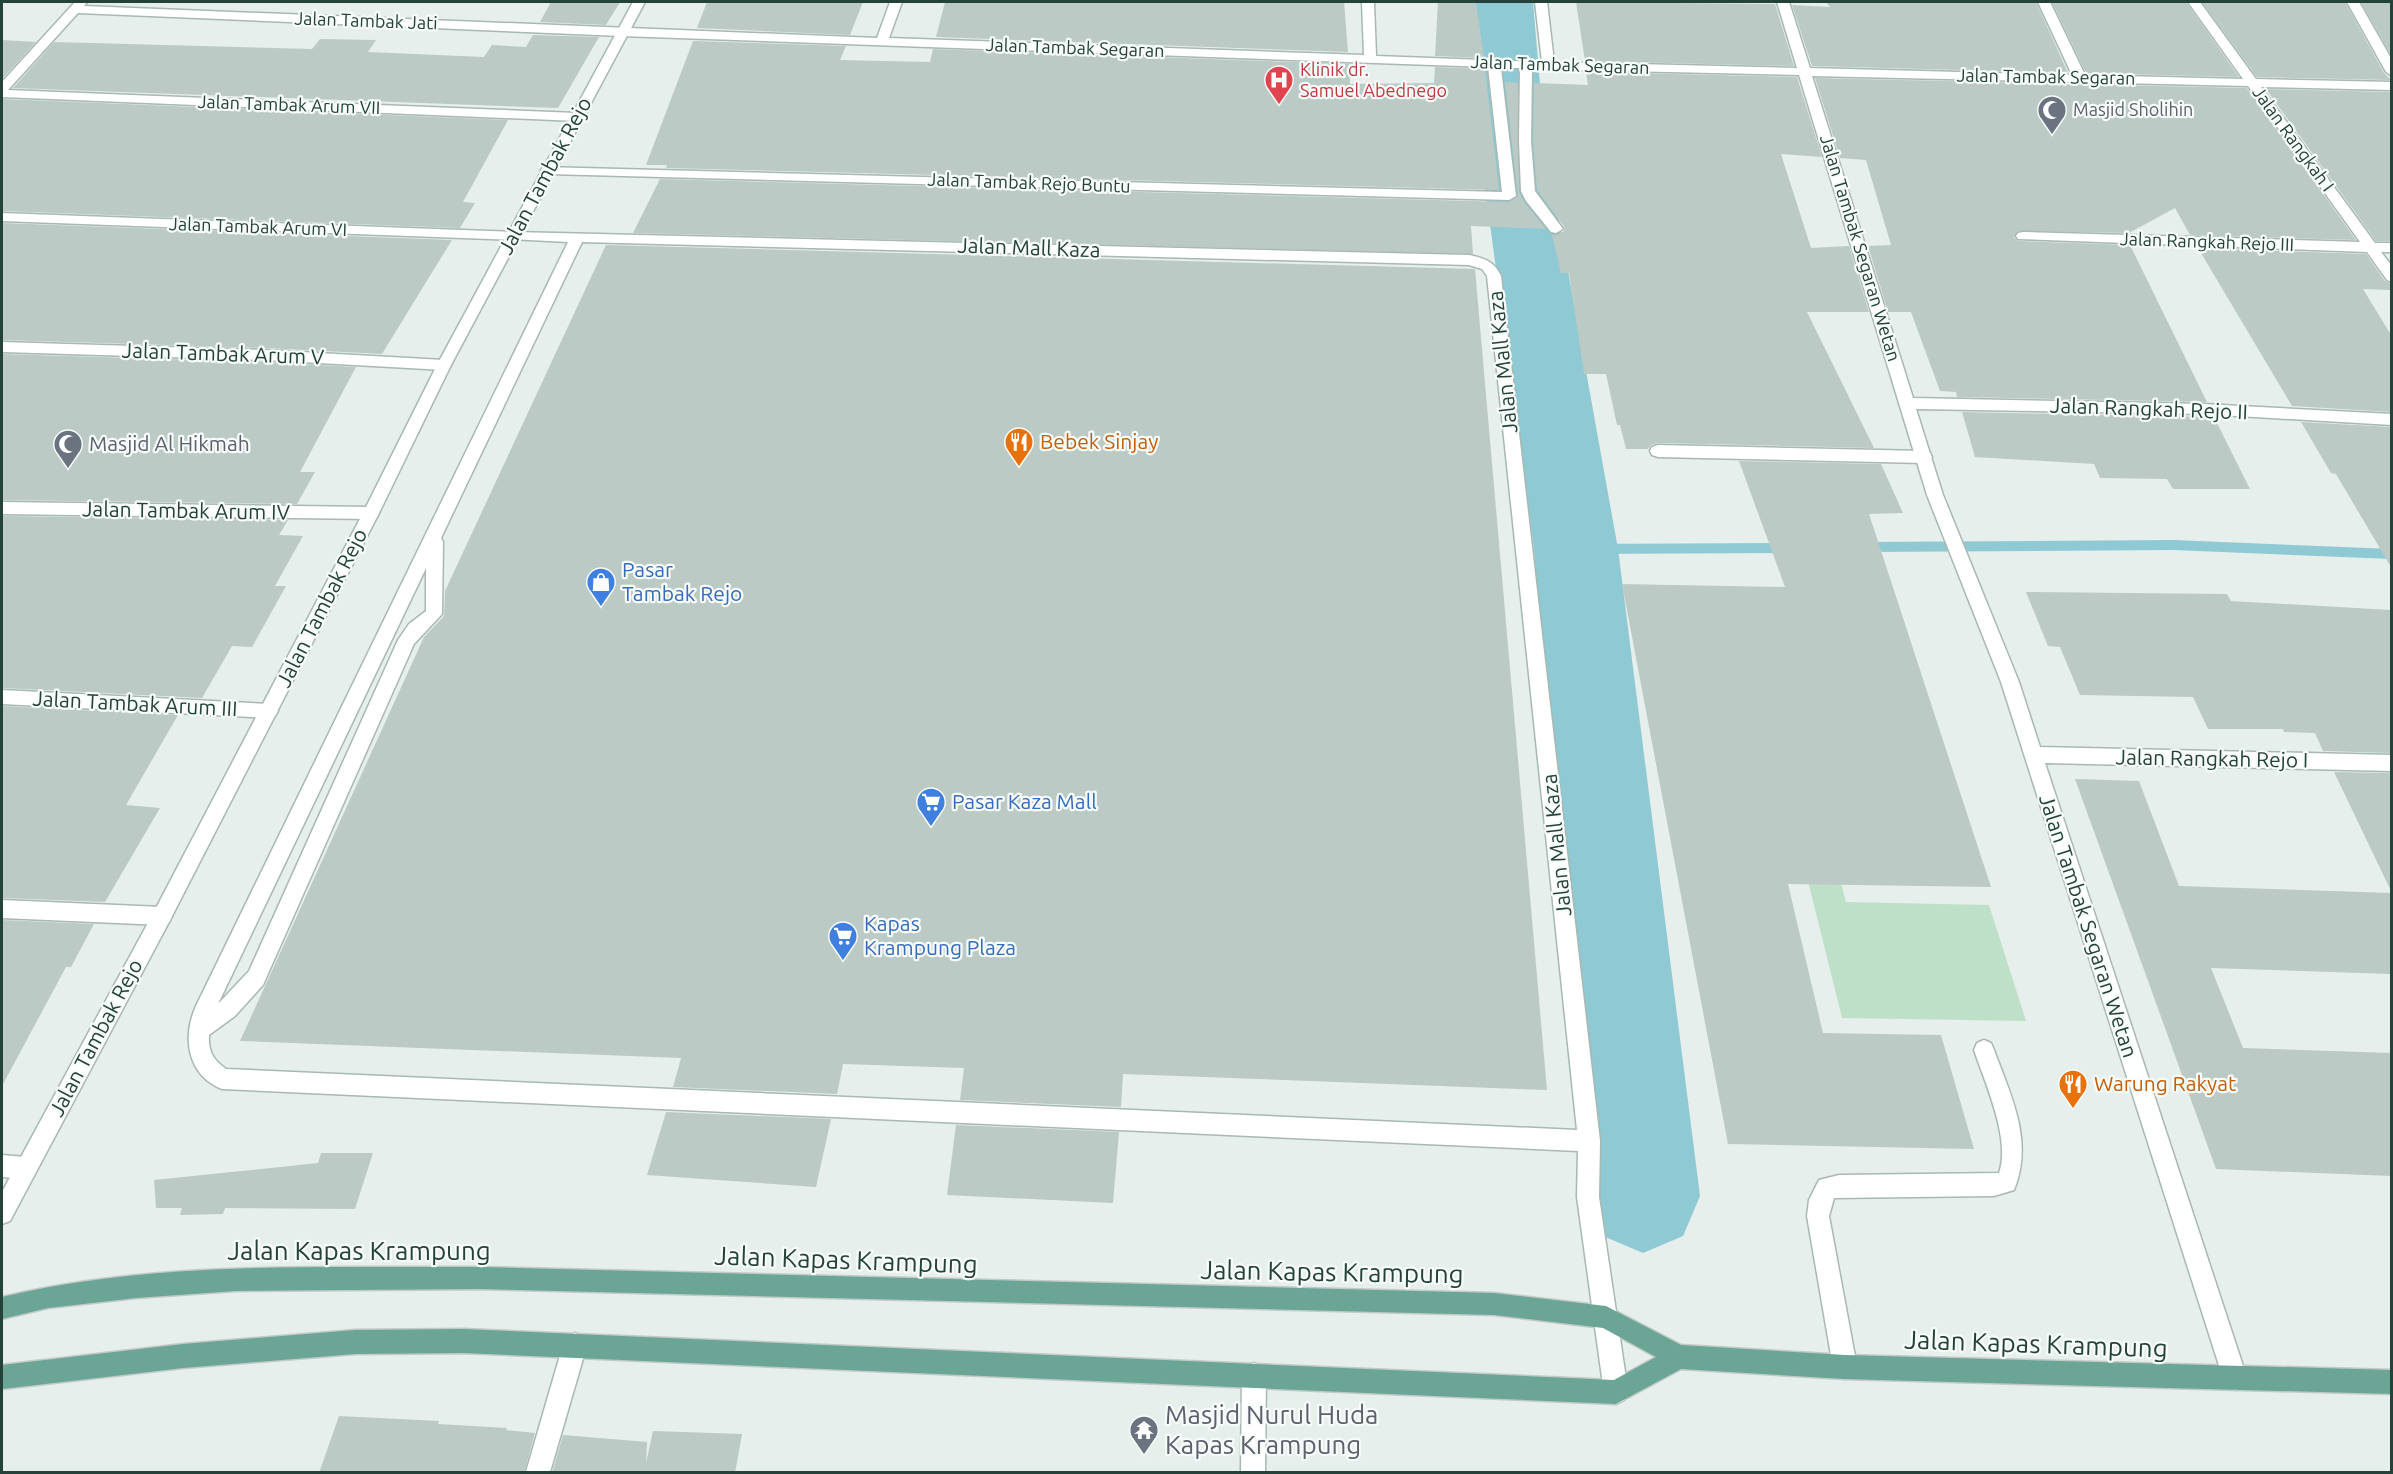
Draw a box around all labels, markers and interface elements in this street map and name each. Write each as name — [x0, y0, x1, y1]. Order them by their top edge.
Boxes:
street label: Jalan Tambak Jati — [294, 8, 438, 32]
street label: Jalan Tambak Segaran — [985, 34, 1165, 60]
street label: Jalan Tambak Segaran — [1470, 51, 1650, 77]
place label: Klinik dr. Samuel Abednego — [1300, 59, 1447, 100]
hospital icon: Klinik dr. Samuel Abednego — [1263, 64, 1295, 106]
street label: Jalan Tambak Segaran — [1956, 64, 2136, 88]
street label: Jalan Rangkah I — [2249, 82, 2339, 195]
street label: Jalan Tambak Arum VII — [197, 91, 381, 117]
street label: Jalan Tambak Rejo — [493, 93, 596, 258]
mosque icon: Masjid Sholihin — [2036, 94, 2068, 136]
place label: Masjid Sholihin — [2073, 99, 2193, 119]
street label: Jalan Tambak Segaran Wetan — [1817, 132, 1905, 363]
street label: Jalan Tambak Rejo Buntu — [927, 168, 1131, 196]
street label: Jalan Tambak Arum VI — [169, 213, 347, 239]
street label: Jalan Rangkah Rejo III — [2120, 228, 2294, 254]
street label: Jalan Mall Kaza — [957, 233, 1101, 261]
street label: Jalan Mall Kaza — [1483, 290, 1521, 435]
street label: Jalan Tambak Arum V — [121, 337, 325, 369]
street label: Jalan Rangkah Rejo II — [2050, 393, 2248, 423]
restaurant icon: Bebek Sinjay — [1003, 426, 1035, 468]
mosque icon: Masjid Al Hikmah — [52, 428, 84, 470]
place label: Bebek Sinjay — [1040, 429, 1158, 453]
place label: Masjid Al Hikmah — [89, 431, 250, 455]
street label: Jalan Tambak Arum IV — [82, 496, 291, 524]
street label: Jalan Tambak Rejo — [271, 524, 371, 691]
place label: Pasar Tambak Rejo — [622, 557, 742, 605]
shop icon: Pasar Tambak Rejo — [585, 566, 617, 608]
street label: Jalan Tambak Arum III — [32, 686, 238, 720]
street label: Jalan Rangkah Rejo I — [2116, 744, 2308, 772]
street label: Jalan Mall Kaza — [1537, 773, 1575, 918]
supermarket icon: Pasar Kaza Mall — [915, 786, 947, 828]
place label: Pasar Kaza Mall — [952, 789, 1097, 813]
street label: Jalan Tambak Segaran Wetan — [2035, 791, 2143, 1060]
place label: Kapas Krampung Plaza — [864, 911, 1016, 959]
supermarket icon: Kapas Krampung Plaza — [827, 920, 859, 962]
street label: Jalan Tambak Rejo — [44, 955, 147, 1120]
restaurant icon: Warung Rakyat — [2057, 1068, 2089, 1110]
place label: Warung Rakyat — [2094, 1071, 2236, 1095]
street label: Jalan Kapas Krampung — [227, 1236, 491, 1265]
street label: Jalan Kapas Krampung — [714, 1240, 978, 1279]
street label: Jalan Kapas Krampung — [1200, 1255, 1464, 1288]
street label: Jalan Kapas Krampung — [1904, 1324, 2168, 1363]
place label: Masjid Nurul Huda Kapas Krampung — [1165, 1400, 1378, 1459]
temple icon: Masjid Nurul Huda Kapas Krampung — [1128, 1414, 1160, 1456]

